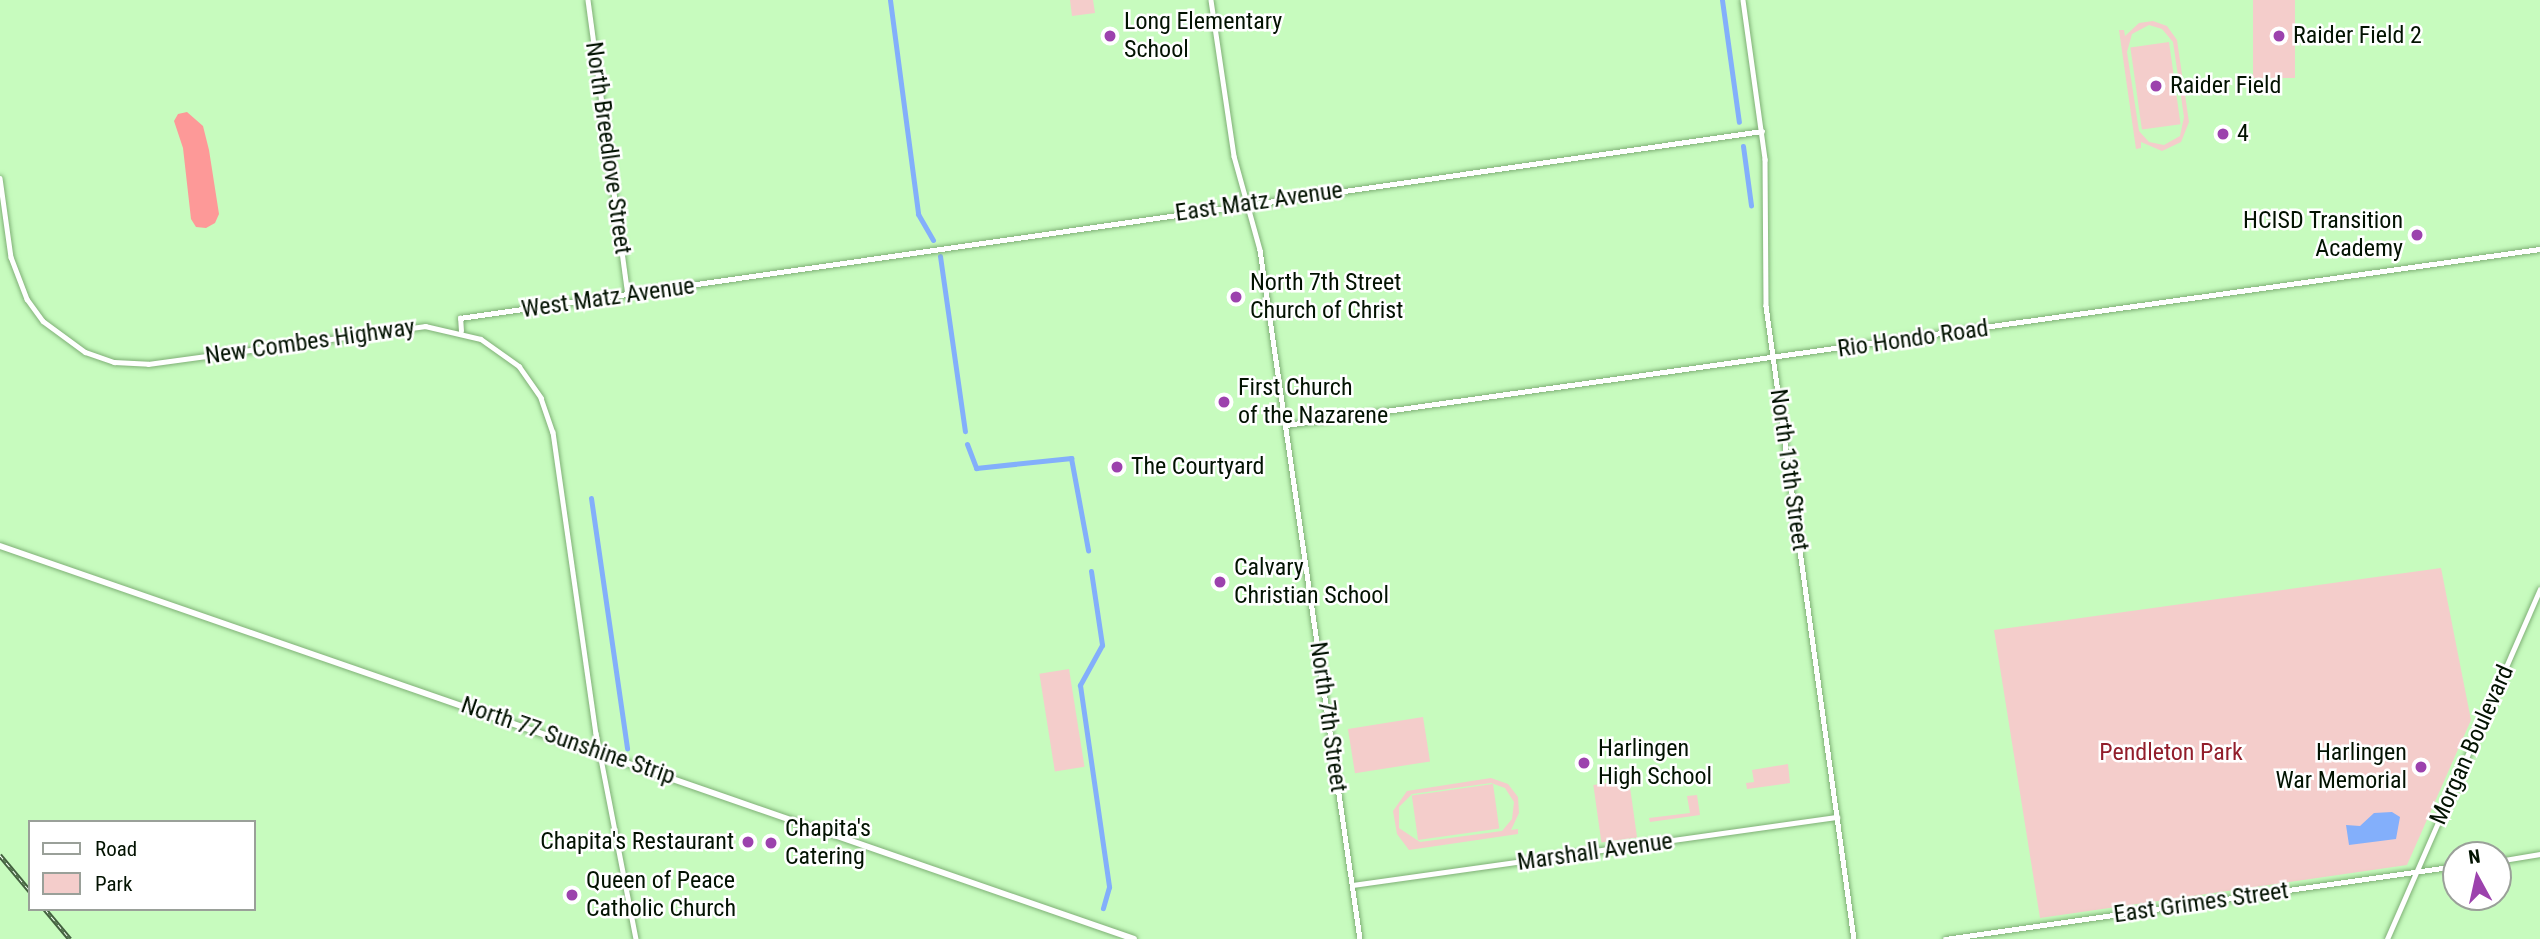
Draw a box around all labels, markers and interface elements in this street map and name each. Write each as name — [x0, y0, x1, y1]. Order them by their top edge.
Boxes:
place label: Long Elementary School — [1124, 8, 1282, 64]
place label: Raider Field 2 — [2293, 22, 2422, 50]
marker: Long Elementary School — [1102, 28, 1118, 44]
marker: Raider Field 2 — [2271, 28, 2287, 44]
street label: North Breedlove Street — [579, 40, 637, 256]
place label: Raider Field — [2170, 72, 2281, 100]
marker: Raider Field — [2148, 78, 2164, 94]
place label: 4 — [2237, 120, 2249, 148]
marker: 4 — [2215, 126, 2231, 142]
street label: East Matz Avenue — [1173, 176, 1345, 228]
place label: HCISD Transition Academy — [2243, 207, 2403, 263]
marker: HCISD Transition Academy — [2409, 227, 2425, 243]
place label: North 7th Street Church of Christ — [1250, 269, 1403, 325]
street label: West Matz Avenue — [520, 272, 696, 324]
marker: North 7th Street Church of Christ — [1228, 289, 1244, 305]
street label: New Combes Highway — [203, 313, 417, 371]
street label: Rio Hondo Road — [1836, 314, 1990, 364]
place label: First Church of the Nazarene — [1238, 374, 1388, 430]
street label: North 13th Street — [1763, 387, 1815, 553]
marker: First Church of the Nazarene — [1216, 394, 1232, 410]
place label: The Courtyard — [1131, 453, 1264, 481]
marker: The Courtyard — [1109, 459, 1125, 475]
place label: Calvary Christian School — [1234, 554, 1389, 610]
marker: Calvary Christian School — [1212, 574, 1228, 590]
street label: North 7th Street — [1303, 640, 1353, 794]
street label: Morgan Boulevard — [2424, 661, 2520, 829]
street label: North 77 Sunshine Strip — [457, 691, 679, 791]
place label: Harlingen High School — [1598, 735, 1712, 791]
park label: Pendleton Park — [2099, 739, 2243, 767]
place label: Harlingen War Memorial — [2275, 739, 2407, 795]
marker: Harlingen High School — [1576, 755, 1592, 771]
marker: Harlingen War Memorial — [2413, 759, 2429, 775]
place label: Chapita's Catering — [785, 815, 871, 871]
legend — [28, 820, 256, 911]
street label: Marshall Avenue — [1515, 827, 1675, 877]
place label: Chapita's Restaurant — [540, 828, 734, 856]
marker: Chapita's Restaurant — [740, 834, 756, 850]
marker: Chapita's Catering — [763, 835, 779, 851]
text: Road — [95, 837, 137, 861]
north arrow — [2442, 841, 2512, 911]
text: N — [2467, 844, 2482, 869]
place label: Queen of Peace Catholic Church — [586, 867, 736, 923]
text: Park — [95, 872, 132, 896]
street label: East Grimes Street — [2112, 876, 2290, 930]
marker: Queen of Peace Catholic Church — [564, 887, 580, 903]

